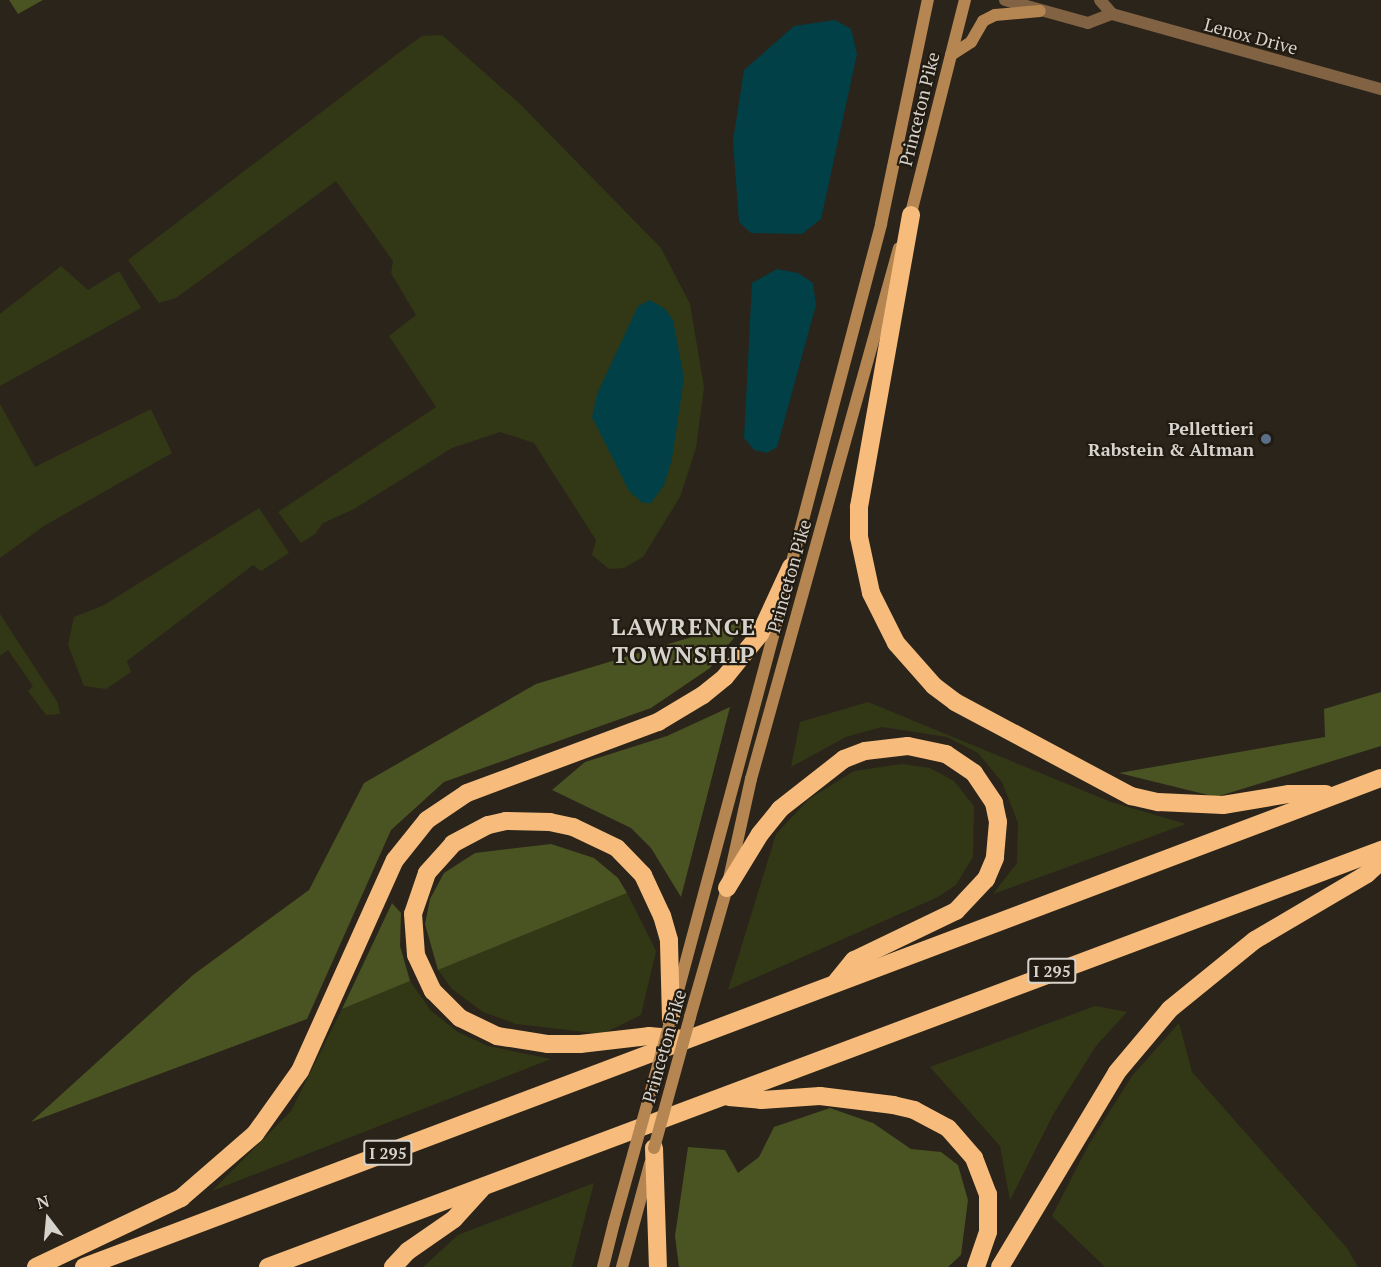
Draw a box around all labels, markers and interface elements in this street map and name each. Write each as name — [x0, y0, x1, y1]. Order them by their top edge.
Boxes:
street label: Lenox Drive — [1202, 13, 1300, 59]
street label: Princeton Pike — [894, 50, 944, 168]
place label: Pellettieri Rabstein & Altman — [1088, 418, 1254, 460]
marker: Pellettieri Rabstein & Altman — [1259, 432, 1273, 446]
street label: Princeton Pike — [763, 517, 815, 635]
district label: LAWRENCE TOWNSHIP — [611, 613, 757, 669]
road number: I 295 — [1026, 958, 1078, 984]
street label: Princeton Pike — [638, 987, 690, 1105]
road number: I 295 — [362, 1140, 414, 1166]
north arrow — [18, 1189, 78, 1249]
text: N — [34, 1189, 52, 1214]

